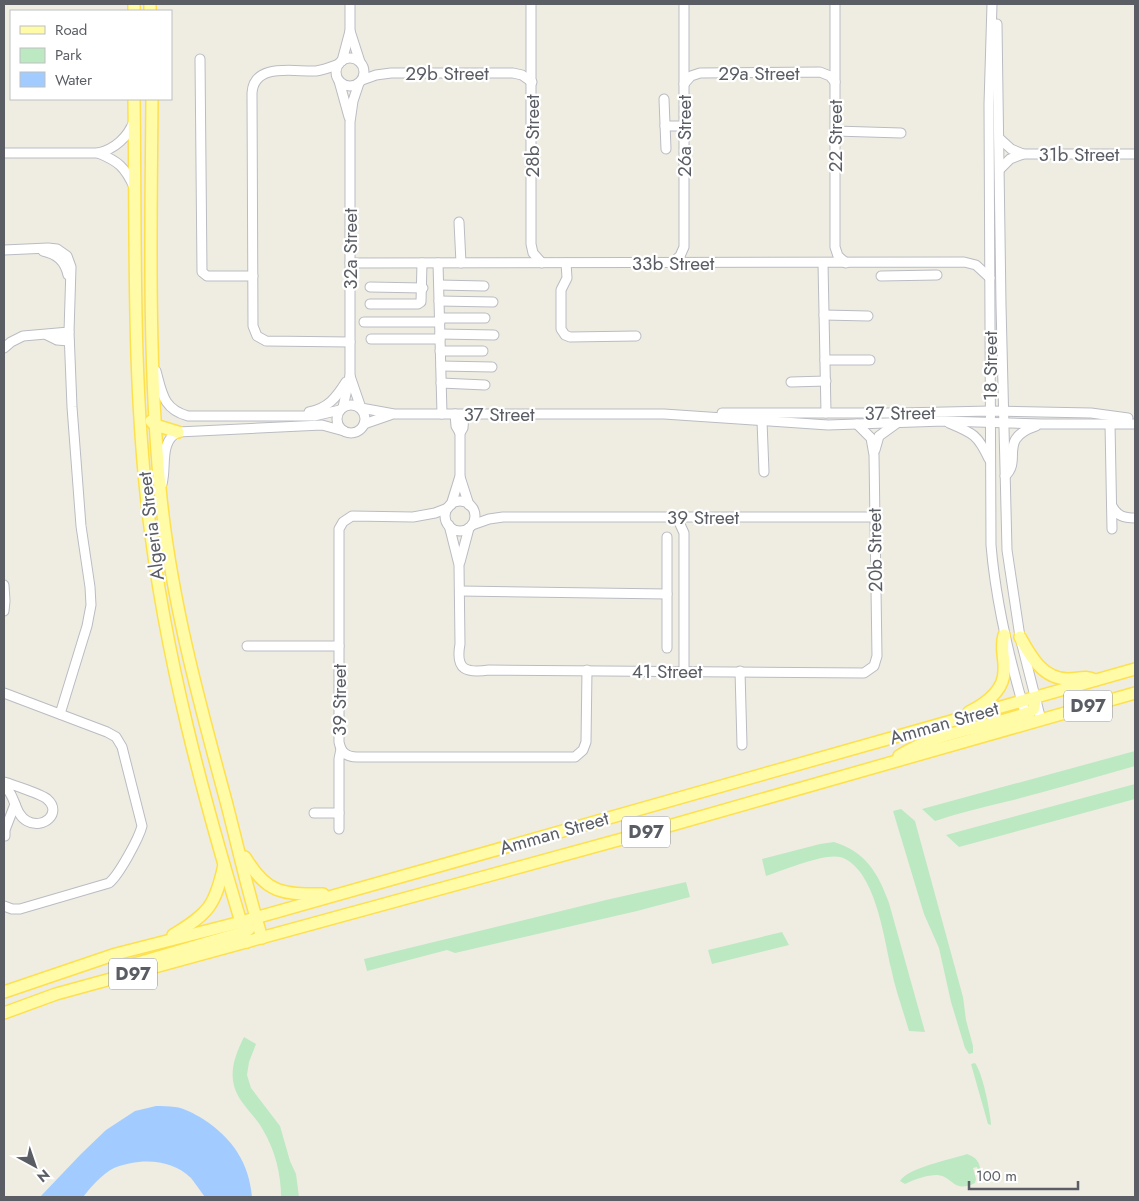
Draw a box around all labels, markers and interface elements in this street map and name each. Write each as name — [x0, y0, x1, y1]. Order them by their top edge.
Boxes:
legend — [10, 10, 172, 100]
text: Road — [55, 19, 87, 41]
text: Park — [55, 44, 82, 66]
street label: 29b Street — [405, 60, 489, 87]
street label: 29a Street — [718, 60, 800, 87]
text: Water — [55, 69, 93, 91]
street label: 28b Street — [519, 94, 546, 178]
street label: 26a Street — [671, 95, 698, 177]
street label: 22 Street — [822, 99, 849, 172]
street label: 31b Street — [1039, 141, 1120, 168]
street label: 32a Street — [337, 208, 364, 290]
street label: 33b Street — [632, 250, 715, 277]
street label: 18 Street — [977, 331, 1004, 401]
street label: 37 Street — [864, 399, 936, 427]
street label: 37 Street — [463, 401, 535, 428]
street label: Algeria Street — [131, 470, 171, 582]
street label: 39 Street — [667, 504, 740, 531]
street label: 20b Street — [861, 507, 889, 592]
street label: 41 Street — [632, 658, 703, 685]
street label: 39 Street — [326, 663, 353, 736]
road number: D97 — [1064, 690, 1112, 721]
street label: Amman Street — [886, 694, 1002, 751]
street label: Amman Street — [496, 804, 612, 861]
road number: D97 — [622, 816, 670, 848]
road number: D97 — [109, 959, 157, 990]
north arrow — [10, 1141, 60, 1191]
scale bar — [969, 1158, 1078, 1190]
text: N — [33, 1165, 54, 1187]
text: 100 m — [976, 1165, 1017, 1187]

